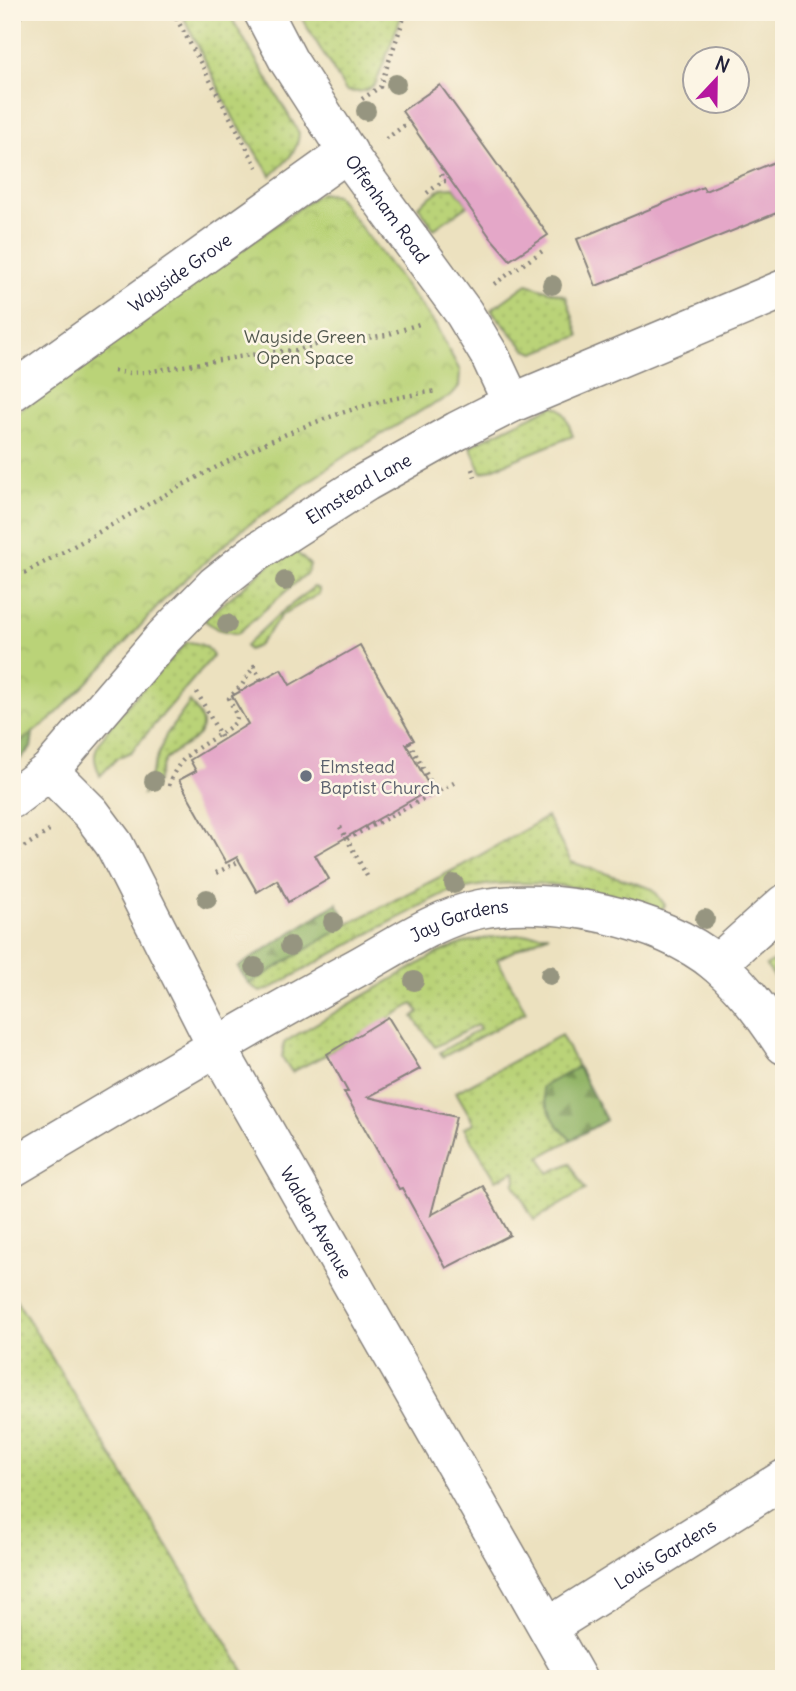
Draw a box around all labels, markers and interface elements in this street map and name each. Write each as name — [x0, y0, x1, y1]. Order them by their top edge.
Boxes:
north arrow — [680, 46, 750, 116]
text: N — [712, 51, 733, 78]
street label: Offenham Road — [340, 150, 435, 267]
street label: Wayside Grove — [123, 228, 236, 317]
park label: Wayside Green Open Space — [244, 325, 366, 369]
street label: Elmstead Lane — [301, 448, 415, 529]
place label: Elmstead Baptist Church — [320, 755, 440, 799]
marker: Elmstead Baptist Church — [298, 768, 314, 784]
street label: Jay Gardens — [406, 894, 509, 947]
street label: Walden Avenue — [276, 1162, 358, 1282]
street label: Louis Gardens — [610, 1513, 720, 1594]

